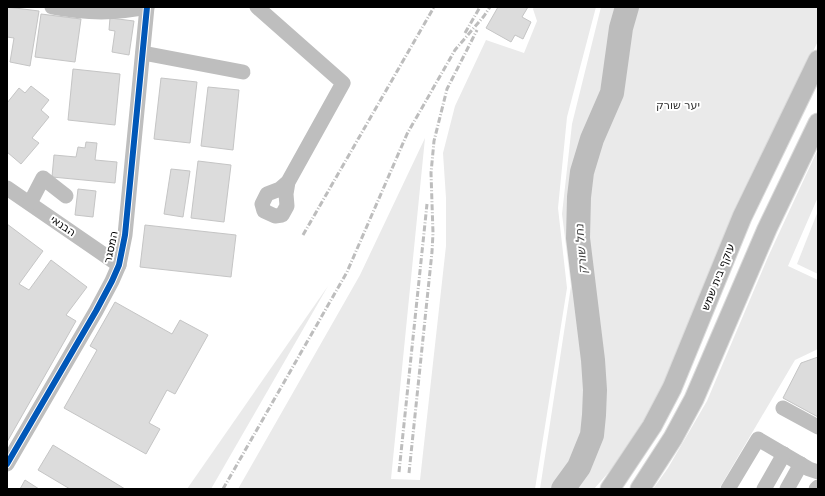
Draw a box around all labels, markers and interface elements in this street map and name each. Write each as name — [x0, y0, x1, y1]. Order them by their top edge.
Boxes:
park label: יער שורק — [656, 99, 700, 112]
street label: הבנאי — [48, 213, 78, 239]
water label: נחל שורק — [572, 223, 590, 275]
street label: המסגר — [101, 230, 121, 264]
street label: עוקף בית שמש — [699, 242, 737, 312]

